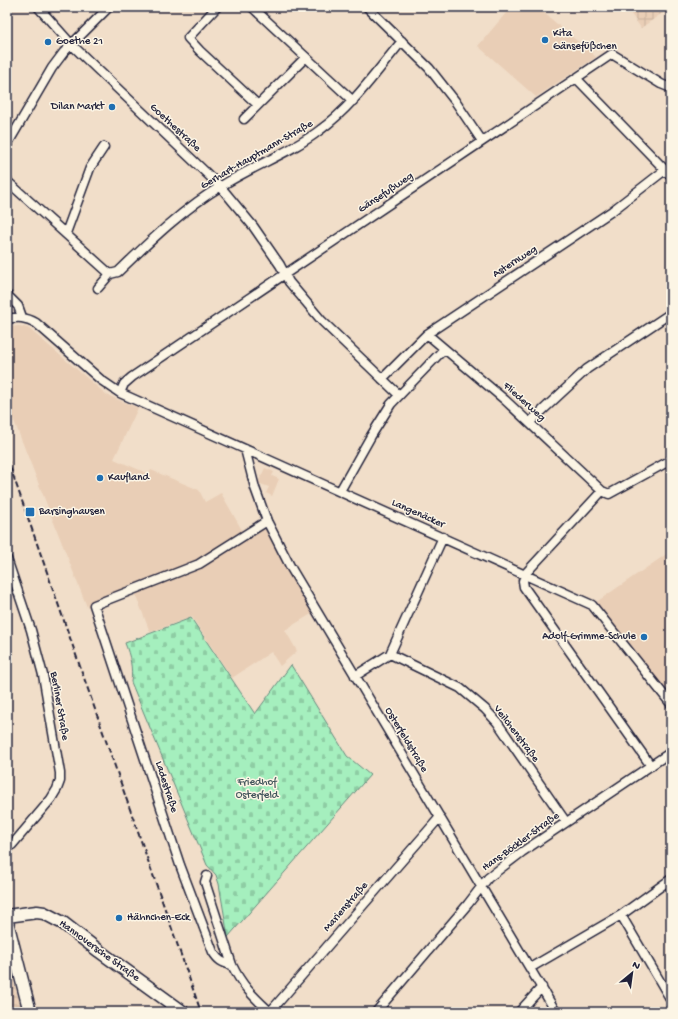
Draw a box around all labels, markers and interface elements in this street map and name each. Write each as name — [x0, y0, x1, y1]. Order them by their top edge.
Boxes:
place label: Kita Gänsefüßchen — [553, 28, 618, 53]
marker: Kita Gänsefüßchen — [540, 35, 550, 45]
place label: Goethe 21 — [56, 36, 103, 48]
marker: Goethe 21 — [43, 37, 53, 47]
place label: Dilan Markt — [50, 101, 105, 113]
street label: Goethestraße — [147, 101, 203, 155]
marker: Dilan Markt — [107, 102, 117, 112]
street label: Gerhart-Hauptmann-Straße — [199, 118, 316, 192]
street label: Gänsefußweg — [356, 169, 416, 216]
street label: Asternweg — [491, 243, 539, 281]
street label: Fliederweg — [500, 379, 548, 424]
place label: Kaufland — [108, 472, 150, 484]
marker: Kaufland — [95, 473, 105, 483]
street label: Langenäcker — [390, 497, 447, 531]
marker: Barsinghausen — [24, 506, 36, 518]
place label: Barsinghausen — [38, 506, 105, 518]
place label: Adolf-Grimme-Schule — [542, 630, 636, 643]
marker: Adolf-Grimme-Schule — [639, 632, 649, 642]
street label: Berliner Straße — [47, 670, 71, 742]
street label: Veilchenstraße — [490, 702, 541, 765]
street label: Osterfeldstraße — [382, 705, 431, 775]
street label: Ladestraße — [152, 760, 180, 814]
park label: Friedhof Osterfeld — [236, 776, 280, 802]
street label: Hans-Böckler-Straße — [480, 810, 562, 874]
street label: Marienstraße — [321, 879, 371, 934]
place label: Hähnchen-Eck — [127, 912, 191, 924]
marker: Hähnchen-Eck — [114, 913, 124, 923]
street label: Hannoversche Straße — [56, 918, 142, 985]
north arrow — [612, 953, 652, 993]
text: N — [630, 959, 642, 973]

